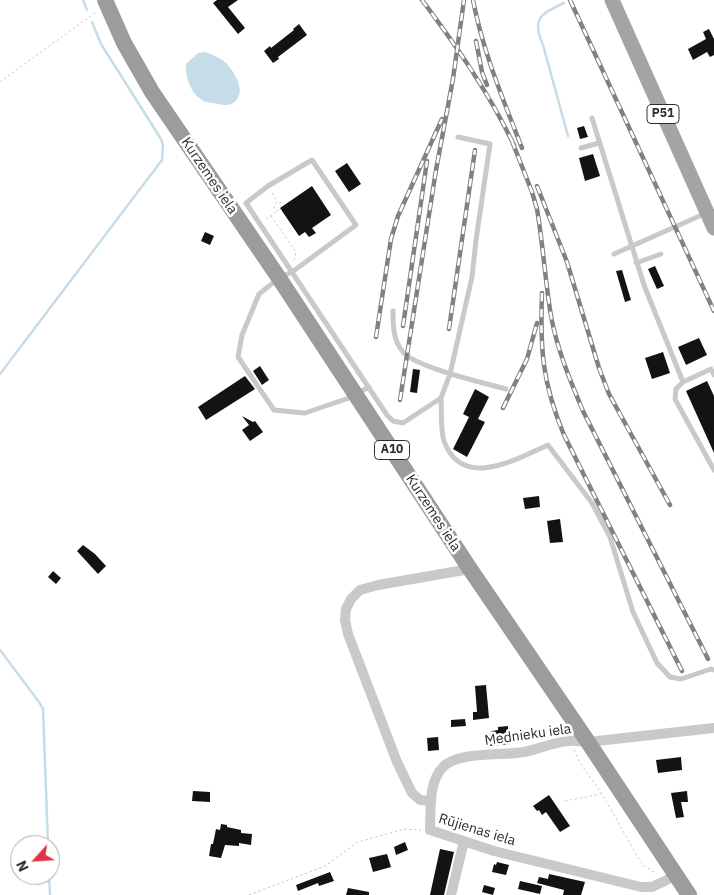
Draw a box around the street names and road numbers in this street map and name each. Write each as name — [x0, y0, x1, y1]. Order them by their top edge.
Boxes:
road number: P51 — [647, 105, 679, 124]
street label: Kurzemes iela — [177, 135, 241, 217]
road number: A10 — [374, 440, 410, 460]
street label: Kurzemes iela — [402, 471, 464, 555]
street label: Mednieku iela — [484, 721, 572, 749]
street label: Rūjienas iela — [436, 810, 518, 850]

